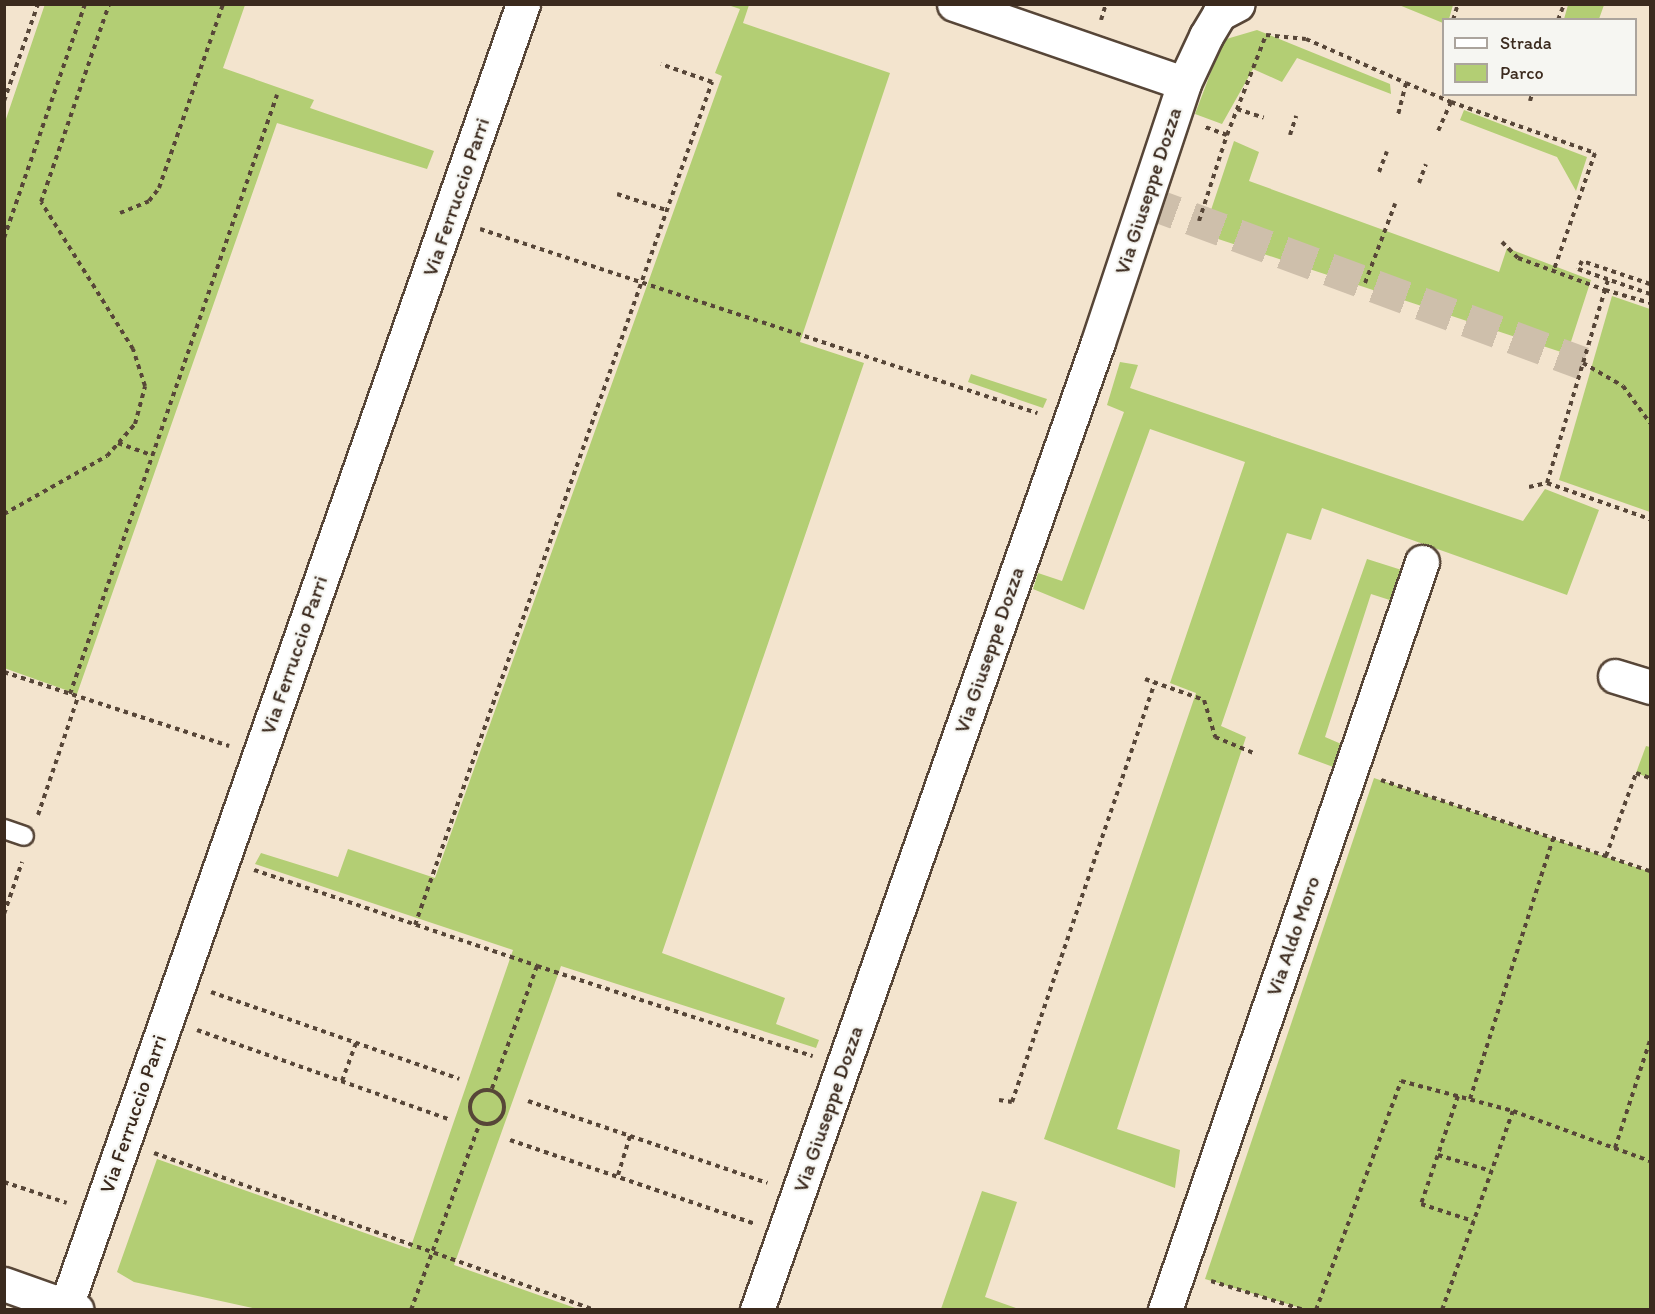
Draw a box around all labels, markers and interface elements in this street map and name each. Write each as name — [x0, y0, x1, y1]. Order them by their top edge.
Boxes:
legend — [1442, 18, 1637, 96]
text: Strada — [1500, 32, 1552, 54]
text: Parco — [1500, 62, 1544, 84]
street label: Via Giuseppe Dozza — [1109, 104, 1187, 278]
street label: Via Ferruccio Parri — [417, 115, 495, 279]
street label: Via Giuseppe Dozza — [949, 564, 1029, 736]
street label: Via Ferruccio Parri — [255, 573, 333, 737]
street label: Via Aldo Moro — [1261, 873, 1325, 999]
street label: Via Giuseppe Dozza — [788, 1023, 868, 1195]
street label: Via Ferruccio Parri — [94, 1032, 172, 1196]

